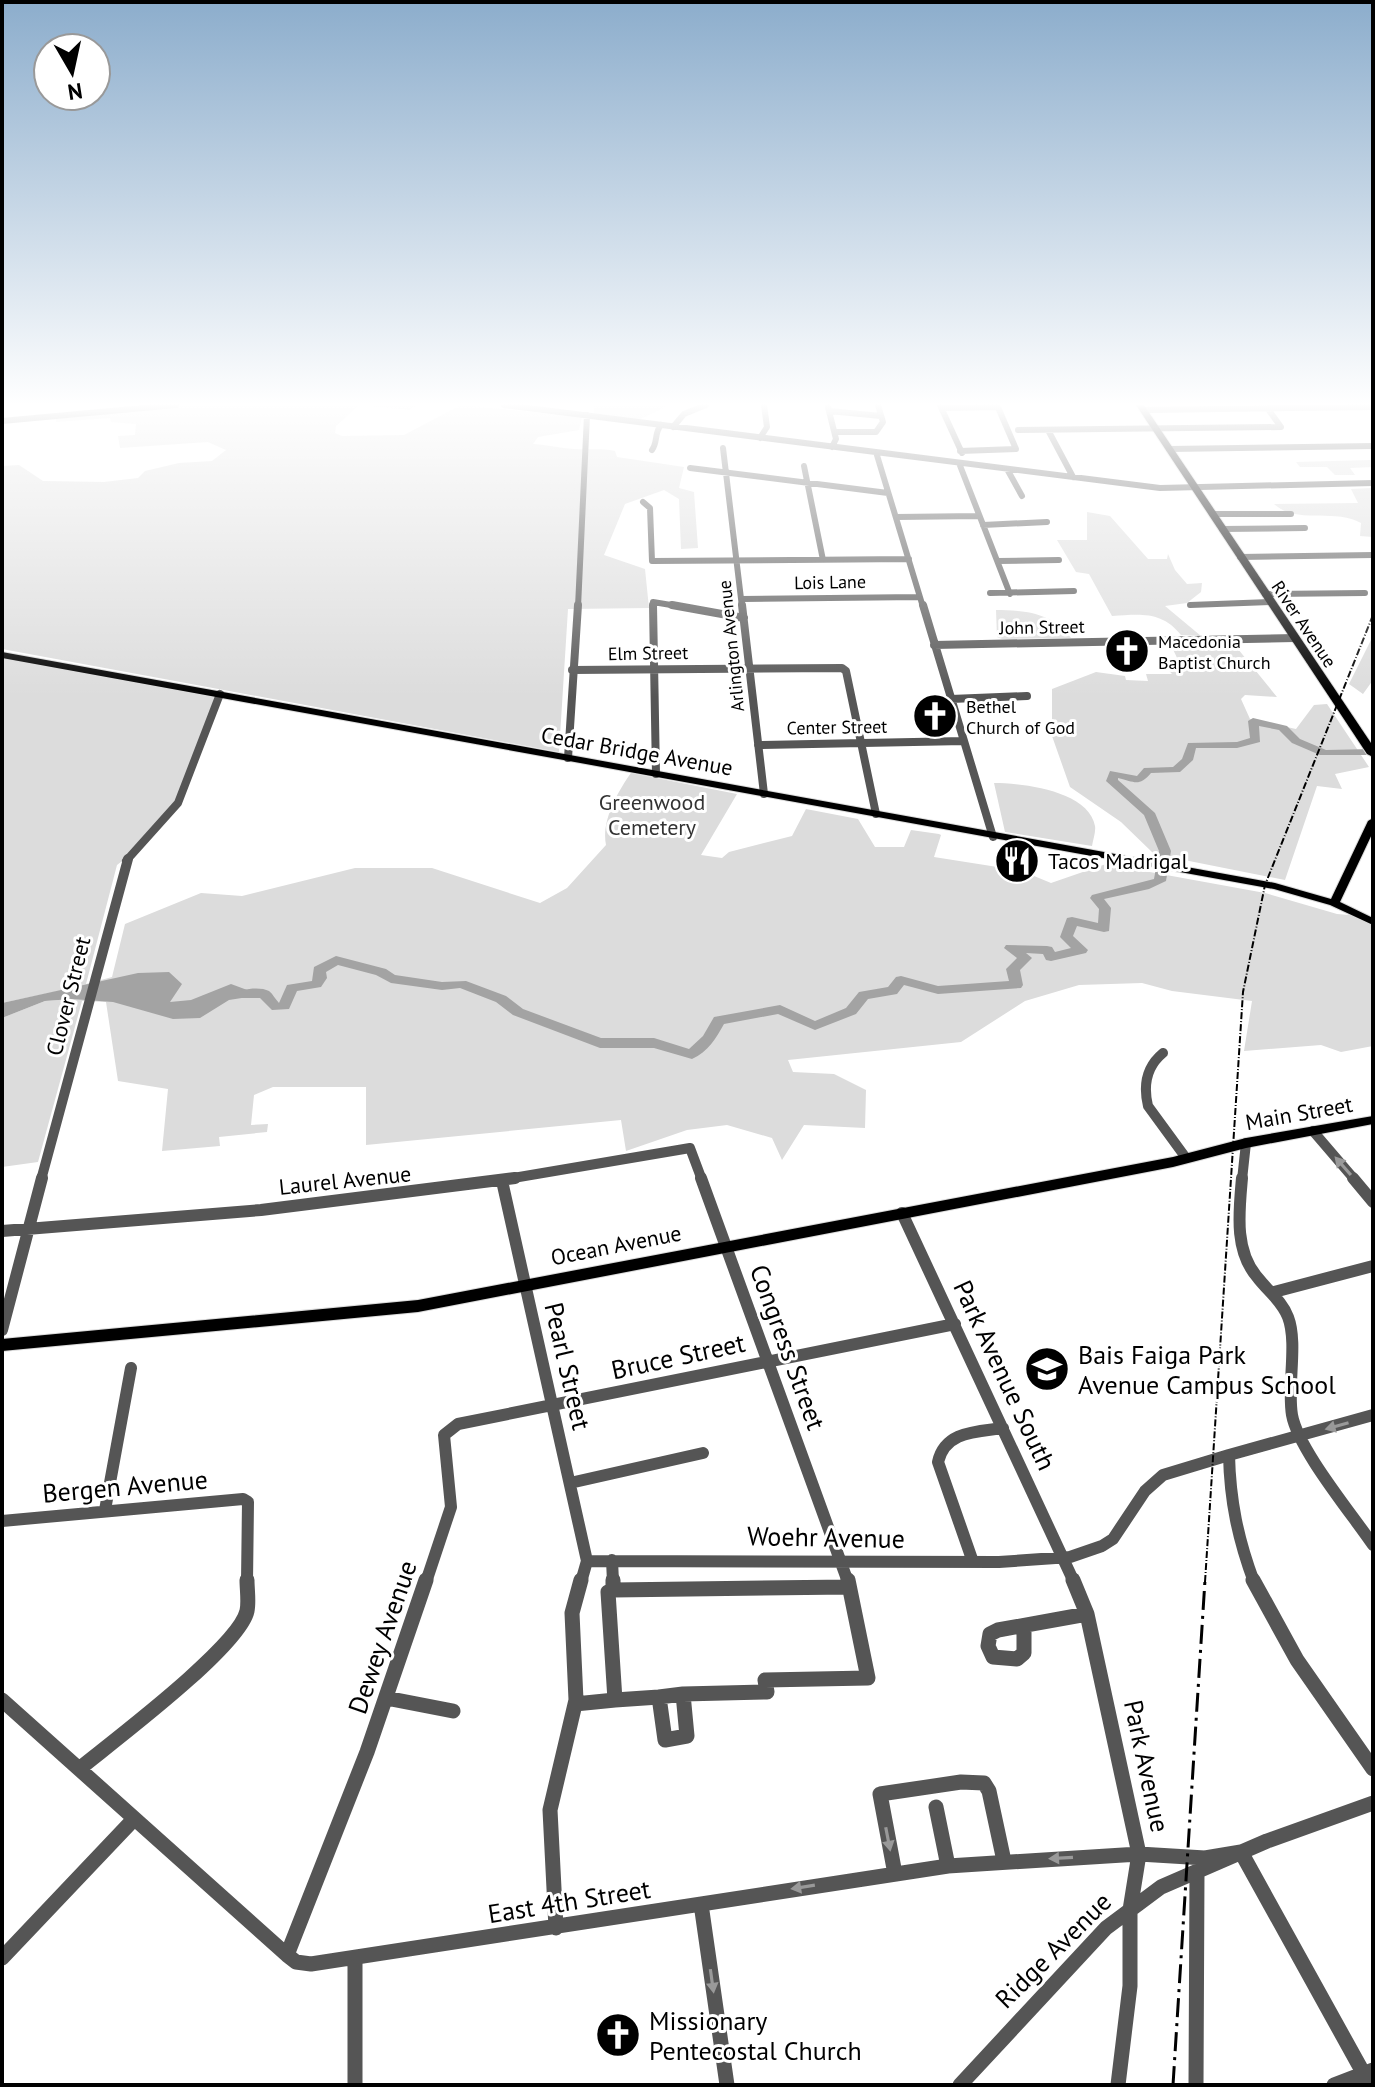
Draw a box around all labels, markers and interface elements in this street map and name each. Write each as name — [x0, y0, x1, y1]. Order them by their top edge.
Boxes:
north arrow — [32, 32, 112, 112]
text: N — [66, 77, 84, 107]
street label: Lois Lane — [794, 570, 866, 594]
street label: River Avenue — [1267, 576, 1341, 672]
street label: Arlington Avenue — [713, 579, 749, 713]
street label: John Street — [998, 615, 1085, 639]
church icon: Macedonia Baptist Church — [1103, 627, 1151, 675]
place label: Macedonia Baptist Church — [1158, 630, 1271, 674]
street label: Elm Street — [608, 641, 688, 665]
church icon: Bethel Church of God — [911, 692, 959, 740]
place label: Bethel Church of God — [966, 695, 1075, 739]
street label: Center Street — [787, 715, 887, 739]
street label: Cedar Bridge Avenue — [539, 720, 735, 782]
park label: Greenwood Cemetery — [599, 788, 705, 841]
restaurant icon: Tacos Madrigal — [993, 837, 1041, 885]
place label: Tacos Madrigal — [1048, 847, 1188, 875]
street label: Clover Street — [40, 933, 96, 1058]
street label: Main Street — [1243, 1090, 1355, 1136]
one-way arrow — [1335, 1157, 1352, 1177]
street label: Laurel Avenue — [278, 1159, 412, 1201]
street label: Ocean Avenue — [548, 1219, 684, 1271]
street label: Congress Street — [743, 1260, 833, 1434]
street label: Park Avenue South — [946, 1275, 1064, 1475]
street label: Pearl Street — [537, 1299, 599, 1433]
street label: Bruce Street — [608, 1326, 748, 1386]
place label: Bais Faiga Park Avenue Campus School — [1078, 1338, 1336, 1401]
school or university icon: Bais Faiga Park Avenue Campus School — [1023, 1345, 1071, 1393]
one-way arrow — [1324, 1420, 1349, 1432]
street label: Bergen Avenue — [41, 1462, 209, 1510]
street label: Woehr Avenue — [747, 1519, 905, 1555]
street label: Dewey Avenue — [340, 1556, 424, 1718]
street label: Park Avenue — [1117, 1697, 1177, 1835]
one-way arrow — [882, 1827, 895, 1852]
one-way arrow — [1048, 1851, 1073, 1864]
street label: East 4th Street — [485, 1872, 653, 1930]
one-way arrow — [790, 1881, 815, 1894]
street label: Ridge Avenue — [988, 1885, 1118, 2015]
one-way arrow — [706, 1969, 719, 1994]
place label: Missionary Pentecostal Church — [649, 2004, 862, 2067]
church icon: Missionary Pentecostal Church — [594, 2011, 642, 2059]

